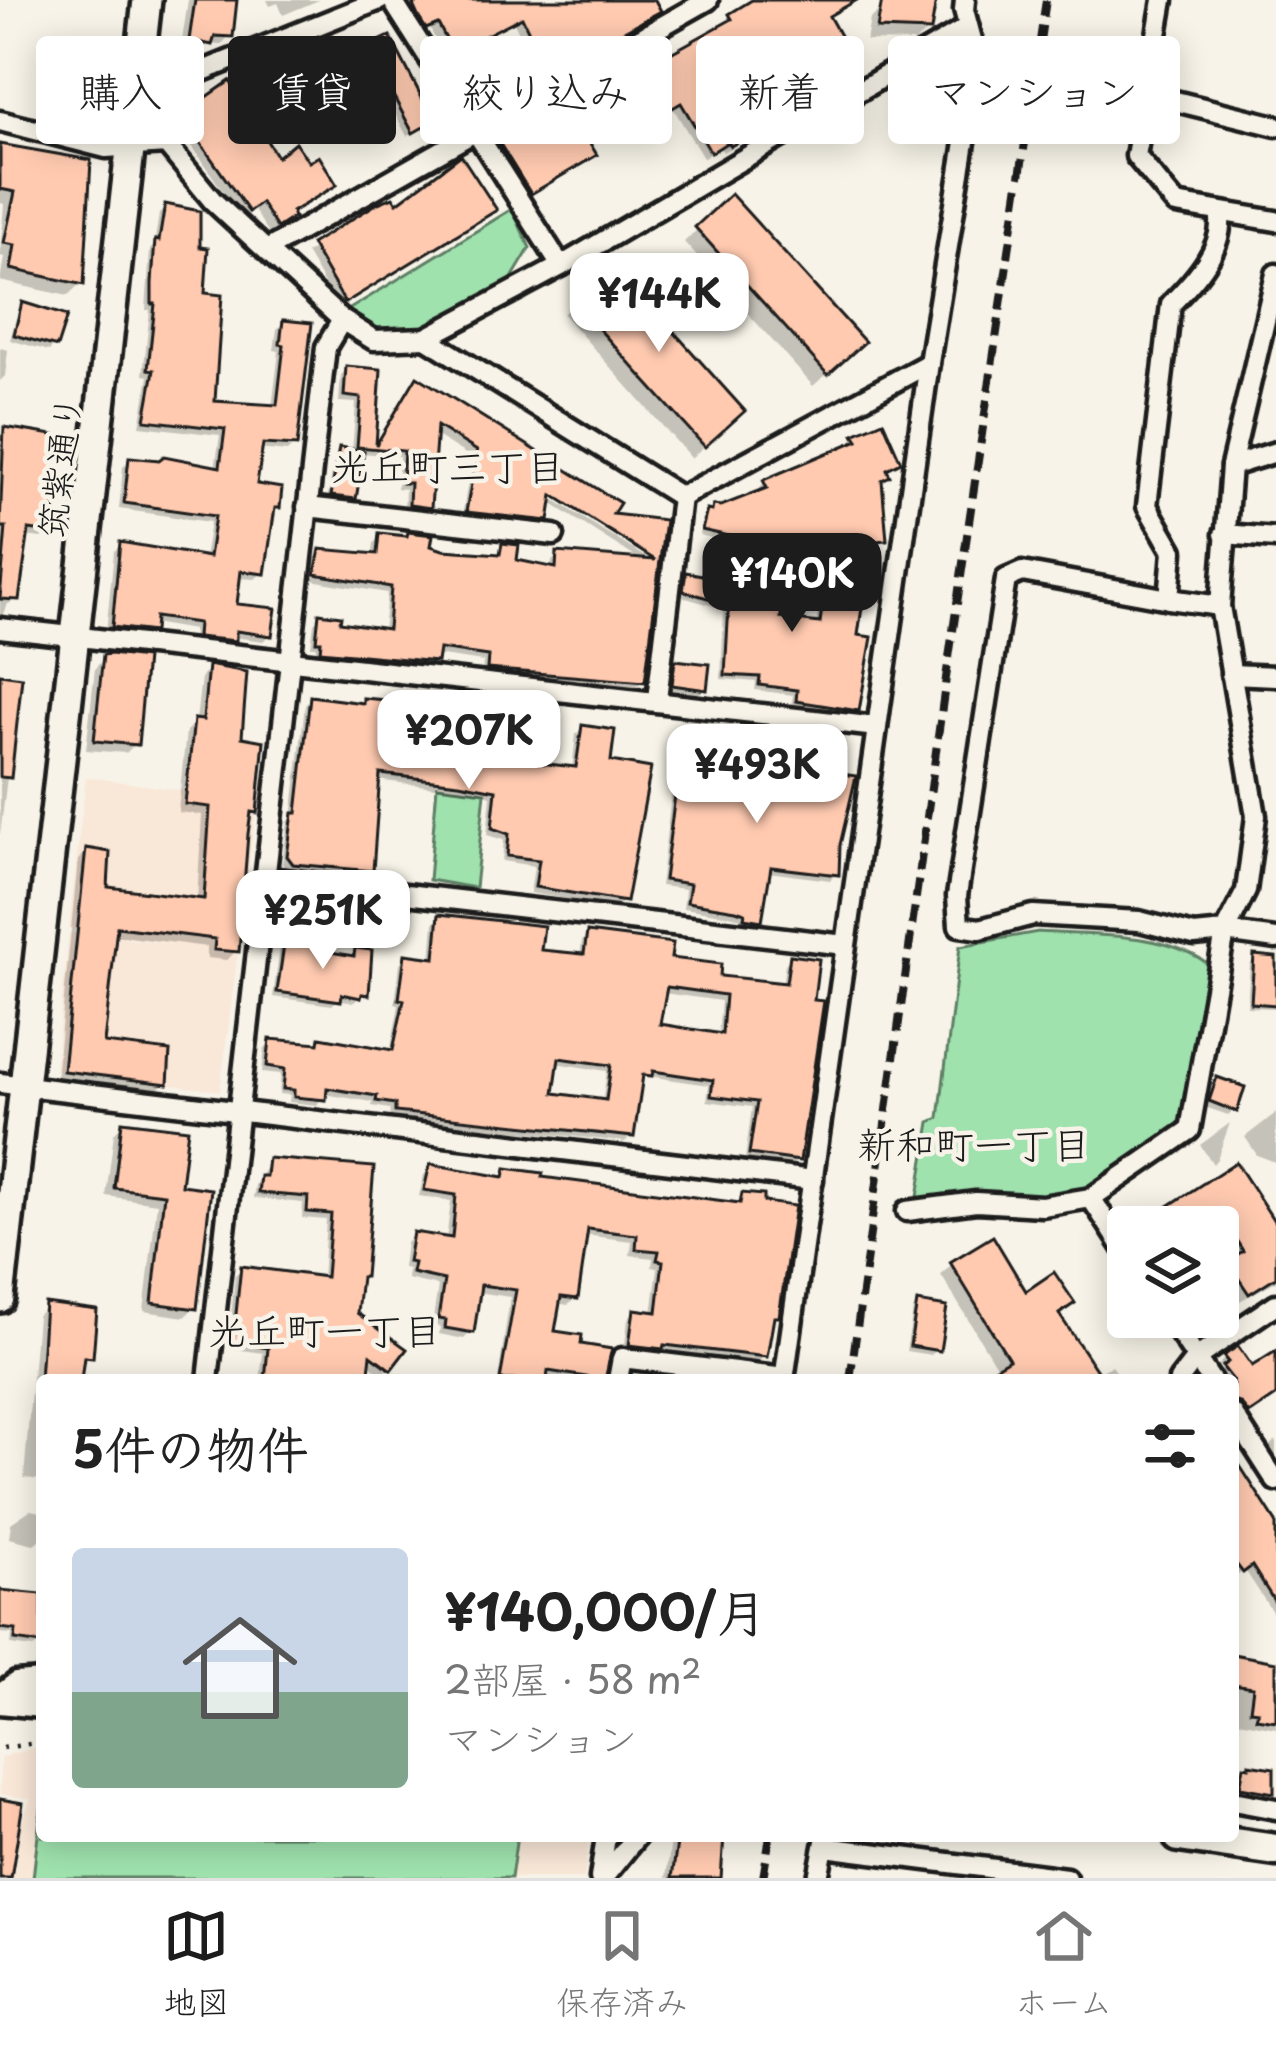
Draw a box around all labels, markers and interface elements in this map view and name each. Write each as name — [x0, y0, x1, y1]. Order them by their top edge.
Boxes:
chip: 購入 — [36, 36, 204, 144]
chip: 賃貸 — [228, 36, 396, 144]
chip: 絞り込み — [420, 36, 672, 144]
chip: 新着 — [696, 36, 864, 144]
chip: マンション — [888, 36, 1180, 144]
pin: ¥144K — [575, 253, 743, 355]
text: ¥144K — [597, 262, 721, 321]
street label: 筑紫通り — [22, 391, 94, 541]
district label: 光丘町三丁目 — [331, 435, 565, 494]
pin: ¥140K — [708, 533, 876, 635]
text: ¥140K — [730, 542, 854, 601]
pin: ¥207K — [385, 690, 553, 792]
text: ¥207K — [404, 699, 534, 758]
pin: ¥493K — [673, 724, 841, 826]
text: ¥493K — [694, 733, 820, 792]
pin: ¥251K — [239, 870, 407, 972]
text: ¥251K — [263, 879, 383, 938]
district label: 新和町一丁目 — [857, 1113, 1091, 1172]
map controls — [1107, 1206, 1239, 1338]
button: layers — [1107, 1206, 1239, 1338]
district label: 光丘町一丁目 — [208, 1299, 442, 1358]
text: 5件の物件 — [72, 1408, 309, 1485]
icon: filters — [1137, 1413, 1203, 1479]
text: ¥140,000/月 — [444, 1571, 767, 1648]
icon: home — [168, 1596, 312, 1740]
text: 2部屋 · 58 m² — [444, 1648, 702, 1707]
text: マンション — [444, 1707, 637, 1766]
tab: 地図 — [163, 1903, 229, 2025]
tab: 保存済み — [556, 1903, 688, 2025]
tab: ホーム — [1015, 1903, 1113, 2025]

